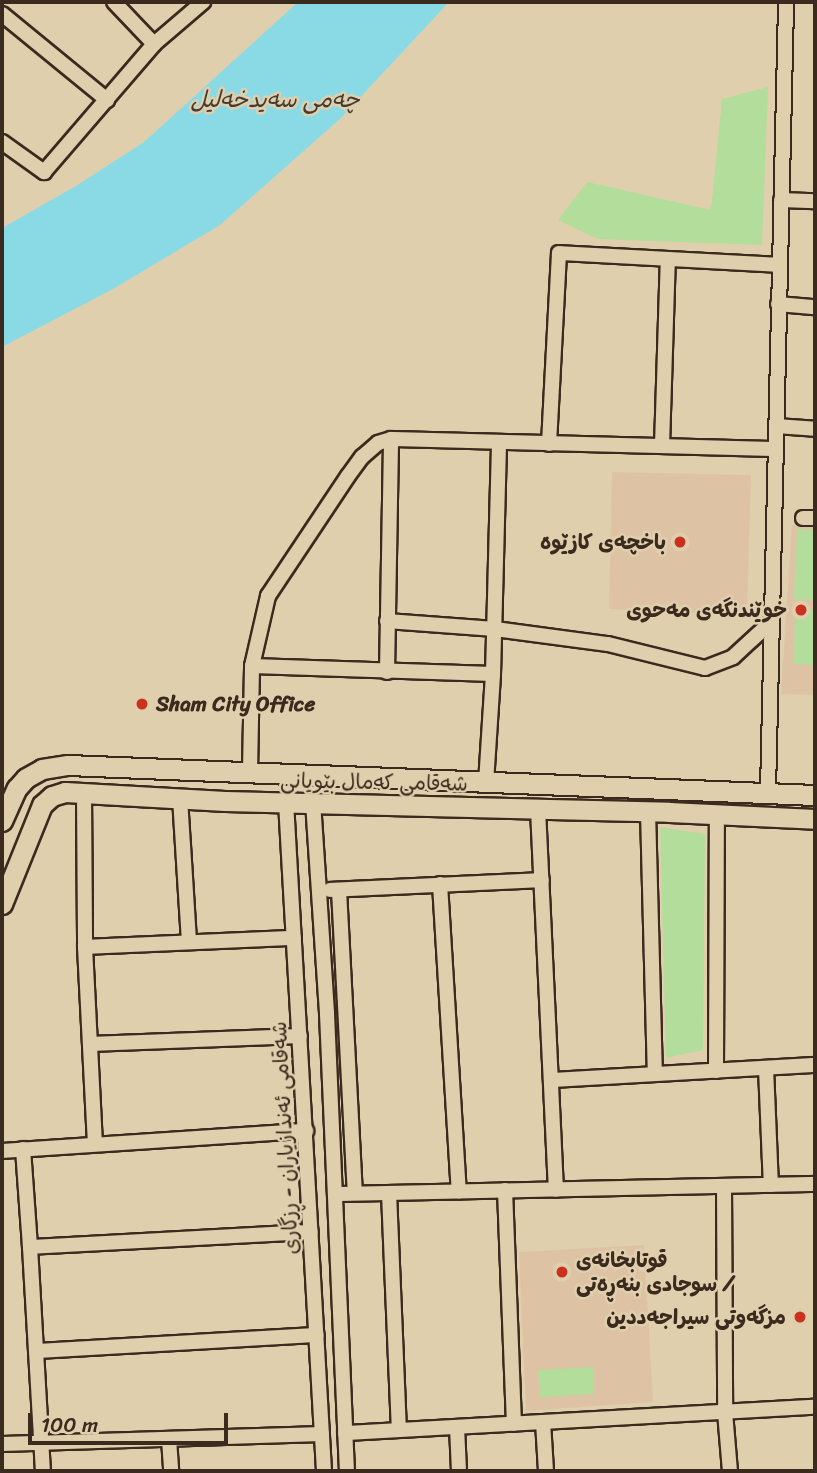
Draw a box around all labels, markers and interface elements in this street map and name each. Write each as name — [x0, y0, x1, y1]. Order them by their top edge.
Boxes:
water label: چەمی سەیدخەلیل — [190, 86, 360, 114]
place label: باخچەی کازێوە — [540, 529, 666, 555]
marker: باخچەی کازێوە — [672, 534, 688, 550]
place label: خوێندنگەی مەحوی — [626, 597, 787, 623]
marker: خوێندنگەی مەحوی — [793, 602, 809, 618]
place label: Sham City Office — [156, 691, 316, 717]
marker: Sham City Office — [134, 696, 150, 712]
street label: شەقامی کەمال بێویانی — [280, 768, 468, 796]
street label: شەقامی ئەندازیاران - ڕزگاری — [266, 1021, 304, 1255]
place label: قوتابخانەی سوجادی بنەڕەتی / — [576, 1247, 733, 1297]
marker: قوتابخانەی سوجادی بنەڕەتی / — [554, 1264, 570, 1280]
place label: مزگەوتی سیراجەددین — [606, 1304, 786, 1330]
marker: مزگەوتی سیراجەددین — [792, 1309, 808, 1325]
scale bar — [32, 1400, 231, 1444]
text: 100 m — [41, 1406, 98, 1444]

